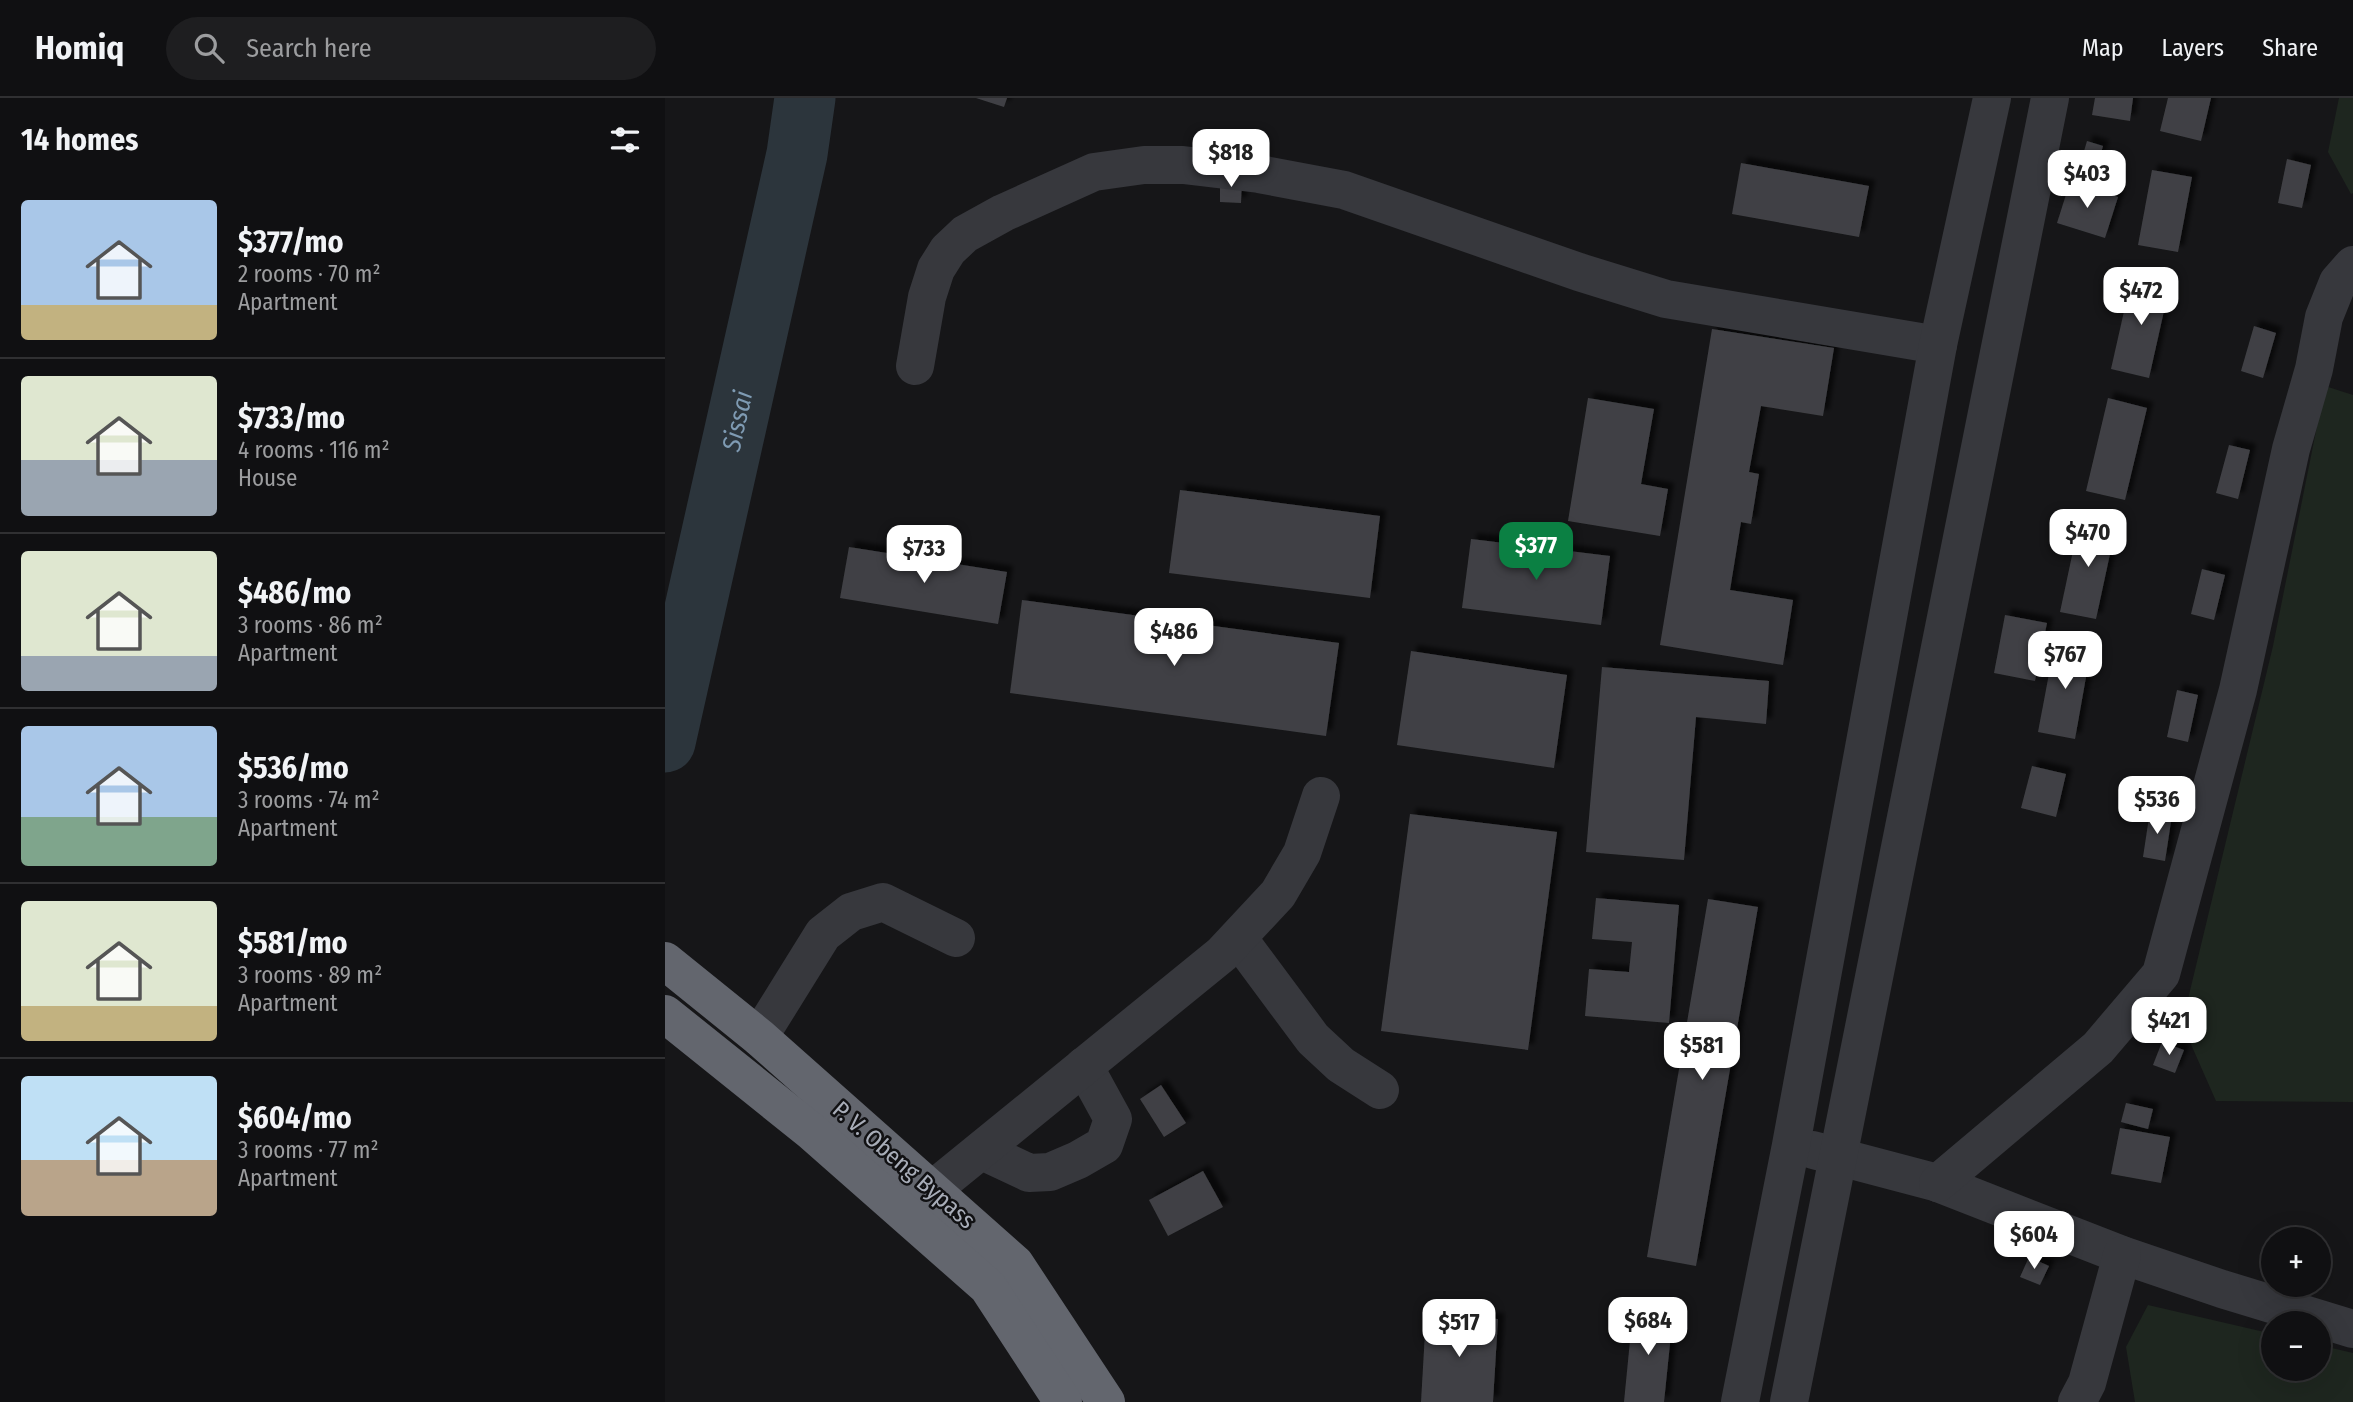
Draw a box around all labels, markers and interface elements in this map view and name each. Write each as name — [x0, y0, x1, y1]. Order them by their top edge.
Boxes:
search box — [166, 17, 656, 80]
text: Homiq — [35, 28, 124, 68]
icon: search — [190, 29, 228, 67]
text: Search here — [246, 33, 371, 64]
text: Map — [2082, 34, 2124, 62]
text: Layers — [2162, 34, 2224, 62]
text: Share — [2262, 34, 2318, 62]
icon: filters — [606, 121, 644, 159]
text: 14 homes — [21, 122, 138, 158]
pin: $818 — [1190, 130, 1272, 189]
text: $818 — [1209, 138, 1253, 166]
pin: $403 — [2046, 150, 2128, 210]
text: $403 — [2064, 159, 2110, 187]
text: $377/mo — [238, 224, 344, 260]
icon: home — [77, 228, 161, 312]
text: 2 rooms · 70 m² — [238, 260, 381, 288]
pin: $472 — [2100, 268, 2182, 327]
text: $472 — [2119, 276, 2163, 304]
text: Apartment — [238, 288, 338, 316]
water label: Sissai — [715, 387, 759, 455]
text: $733/mo — [238, 400, 345, 436]
icon: home — [77, 404, 161, 488]
text: 4 rooms · 116 m² — [238, 436, 390, 464]
text: House — [238, 464, 297, 492]
pin: $470 — [2047, 510, 2129, 569]
text: $470 — [2066, 518, 2110, 546]
pin: $377 — [1495, 522, 1577, 582]
pin: $733 — [883, 526, 965, 585]
text: $377 — [1515, 531, 1557, 559]
text: $733 — [903, 534, 945, 562]
text: $486/mo — [238, 575, 351, 611]
icon: home — [77, 579, 161, 663]
pin: $486 — [1133, 608, 1215, 668]
text: 3 rooms · 86 m² — [238, 611, 383, 639]
text: $486 — [1150, 617, 1198, 645]
pin: $767 — [2024, 632, 2106, 691]
text: Apartment — [238, 639, 338, 667]
text: $767 — [2044, 640, 2086, 668]
text: $536/mo — [238, 750, 349, 786]
icon: home — [77, 754, 161, 838]
pin: $536 — [2116, 776, 2198, 836]
text: $536 — [2134, 785, 2180, 813]
text: 3 rooms · 74 m² — [238, 786, 380, 814]
text: Apartment — [238, 814, 338, 842]
text: $581/mo — [238, 925, 348, 961]
icon: home — [77, 929, 161, 1013]
text: 3 rooms · 89 m² — [238, 961, 382, 989]
text: Apartment — [238, 989, 338, 1017]
pin: $421 — [2128, 998, 2210, 1057]
text: $421 — [2147, 1006, 2191, 1034]
pin: $581 — [1661, 1023, 1743, 1082]
text: $581 — [1680, 1031, 1724, 1059]
street label: P. V. Obeng Bypass — [827, 1096, 981, 1234]
text: $604/mo — [238, 1100, 352, 1136]
icon: home — [77, 1104, 161, 1188]
text: 3 rooms · 77 m² — [238, 1136, 379, 1164]
text: Apartment — [238, 1164, 338, 1192]
pin: $604 — [1993, 1212, 2075, 1271]
text: $604 — [2010, 1220, 2058, 1248]
map controls — [2261, 1227, 2331, 1381]
button: + — [2261, 1227, 2331, 1297]
pin: $684 — [1607, 1298, 1689, 1357]
pin: $517 — [1418, 1300, 1500, 1359]
text: $684 — [1624, 1306, 1672, 1334]
text: $517 — [1438, 1308, 1480, 1336]
button: − — [2261, 1311, 2331, 1381]

